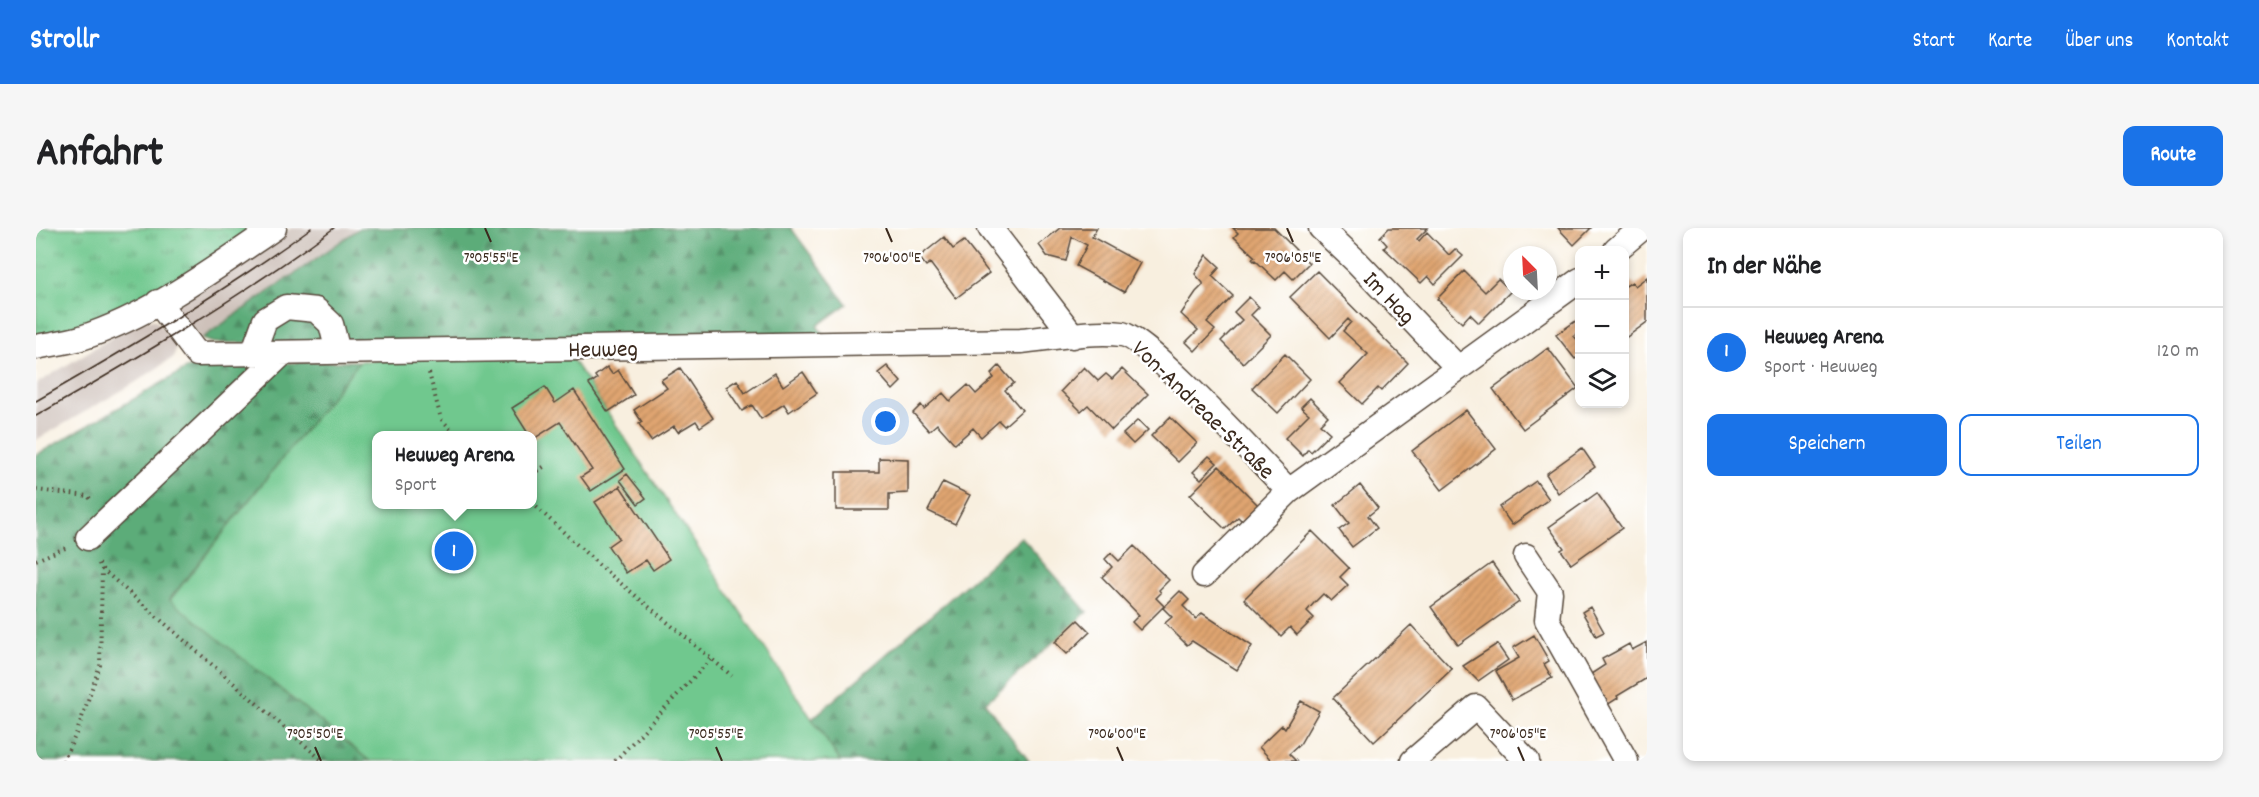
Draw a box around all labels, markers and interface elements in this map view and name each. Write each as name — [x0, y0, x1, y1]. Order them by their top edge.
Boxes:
text: Strollr — [30, 22, 99, 62]
text: Start — [1913, 27, 1955, 57]
text: Karte — [1988, 27, 2032, 57]
text: Über uns — [2065, 27, 2133, 57]
text: Kontakt — [2166, 27, 2229, 57]
text: Anfahrt — [36, 126, 163, 186]
button: Route — [2123, 126, 2223, 186]
north arrow — [1503, 246, 1557, 300]
map controls — [1575, 246, 1629, 408]
button: + — [1575, 246, 1629, 300]
text: 7°05'55"E — [464, 248, 519, 270]
text: 7°06'00"E — [863, 248, 921, 270]
text: 7°06'05"E — [1265, 248, 1321, 270]
text: In der Nähe — [1707, 249, 1821, 286]
street label: Im Hag — [1354, 264, 1422, 334]
button: − — [1575, 300, 1629, 354]
text: Heuweg Arena — [1764, 323, 1883, 354]
street label: Heuweg — [568, 333, 638, 369]
street label: Von-Andreae-Straße — [1122, 334, 1281, 489]
text: 1 — [1724, 338, 1729, 366]
text: 120 m — [2157, 338, 2199, 366]
button: layers — [1575, 354, 1629, 408]
text: Sport · Heuweg — [1764, 354, 1878, 382]
your location — [871, 407, 900, 436]
button: Speichern — [1707, 414, 1947, 476]
button: Teilen — [1959, 414, 2199, 476]
popup — [372, 431, 537, 509]
text: Heuweg Arena — [395, 441, 514, 472]
text: Sport — [395, 472, 437, 500]
pin: 1 — [434, 528, 474, 574]
text: 7°05'50"E — [287, 724, 343, 746]
text: 7°05'55"E — [689, 724, 744, 746]
text: 7°06'00"E — [1088, 724, 1146, 746]
text: 7°06'05"E — [1490, 724, 1546, 746]

